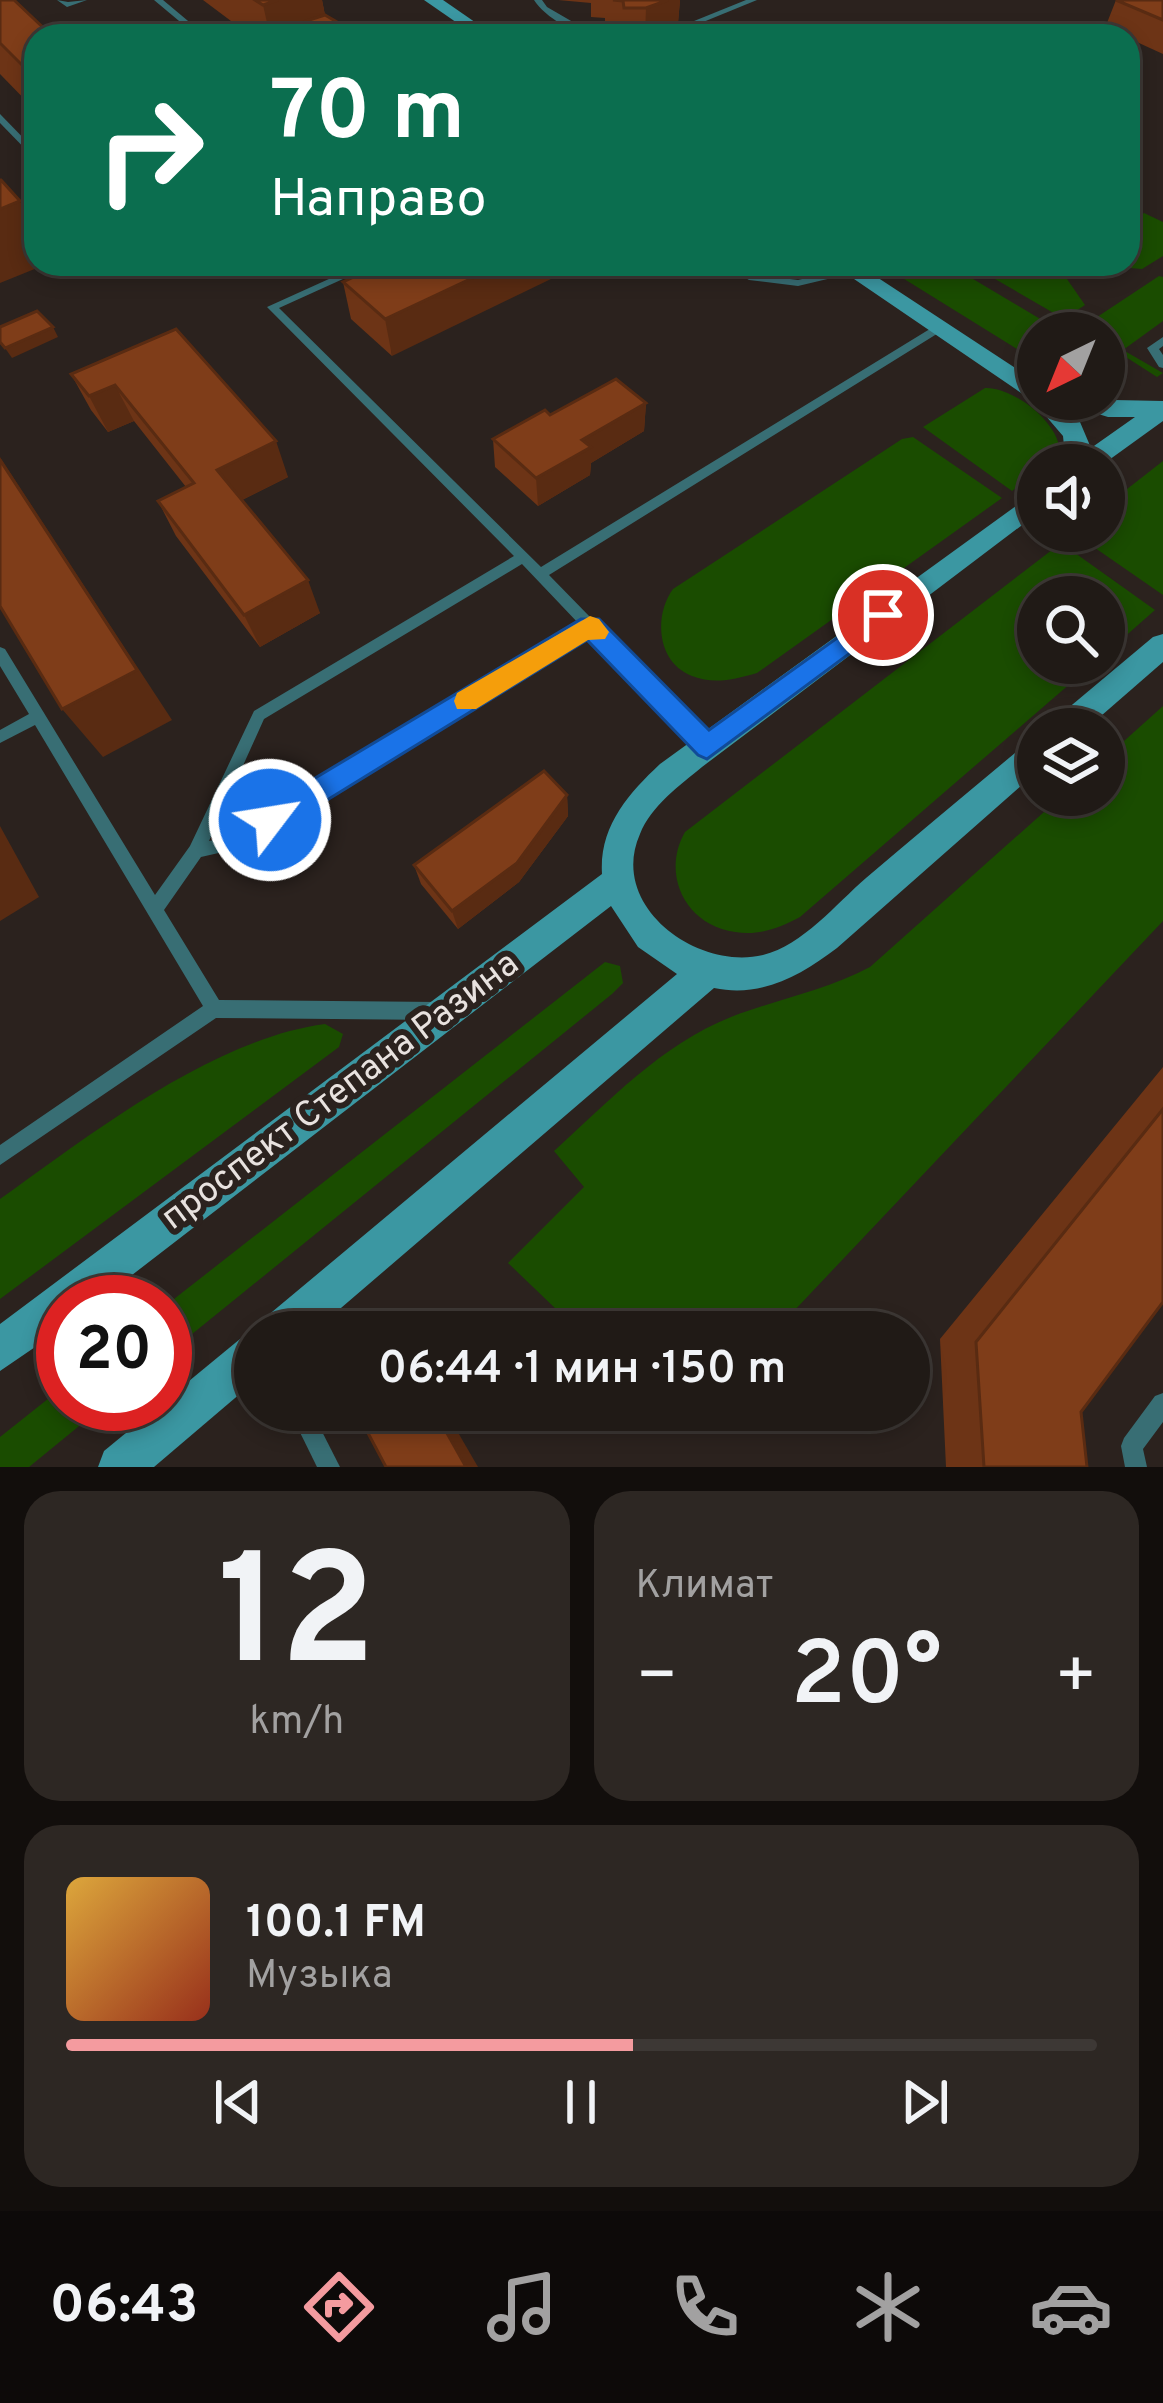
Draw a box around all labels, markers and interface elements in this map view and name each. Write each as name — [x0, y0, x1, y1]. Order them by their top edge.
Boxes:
text: 70 m — [270, 63, 465, 169]
icon: right — [72, 72, 228, 228]
text: Направо — [270, 167, 487, 236]
north arrow — [1017, 312, 1125, 420]
map controls — [1017, 312, 1125, 816]
button: sound — [1017, 444, 1125, 552]
pin — [832, 564, 934, 666]
button: search — [1017, 576, 1125, 684]
icon: arrive — [850, 582, 916, 648]
button: layers — [1017, 708, 1125, 816]
position arrow — [207, 757, 333, 883]
street label: проспект Степана Разина — [153, 942, 529, 1242]
speed limit sign: 20 — [36, 1275, 192, 1431]
text: 06:44 · 1 мин · 150 m — [378, 1342, 786, 1399]
text: 12 — [218, 1522, 376, 1720]
text: Климат — [636, 1563, 773, 1612]
text: 20° — [791, 1623, 942, 1736]
text: − — [636, 1638, 678, 1721]
text: + — [1054, 1638, 1097, 1721]
text: km/h — [249, 1699, 344, 1748]
text: 100.1 FM — [246, 1896, 426, 1953]
text: Музыка — [246, 1953, 393, 2002]
icon: previous — [205, 2069, 271, 2135]
icon: pause — [548, 2069, 614, 2135]
icon: next — [892, 2069, 958, 2135]
icon: directions — [297, 2265, 381, 2349]
icon: music — [480, 2265, 564, 2349]
icon: phone — [663, 2265, 747, 2349]
icon: climate — [846, 2265, 930, 2349]
icon: car — [1029, 2265, 1113, 2349]
text: 06:43 — [50, 2273, 198, 2342]

